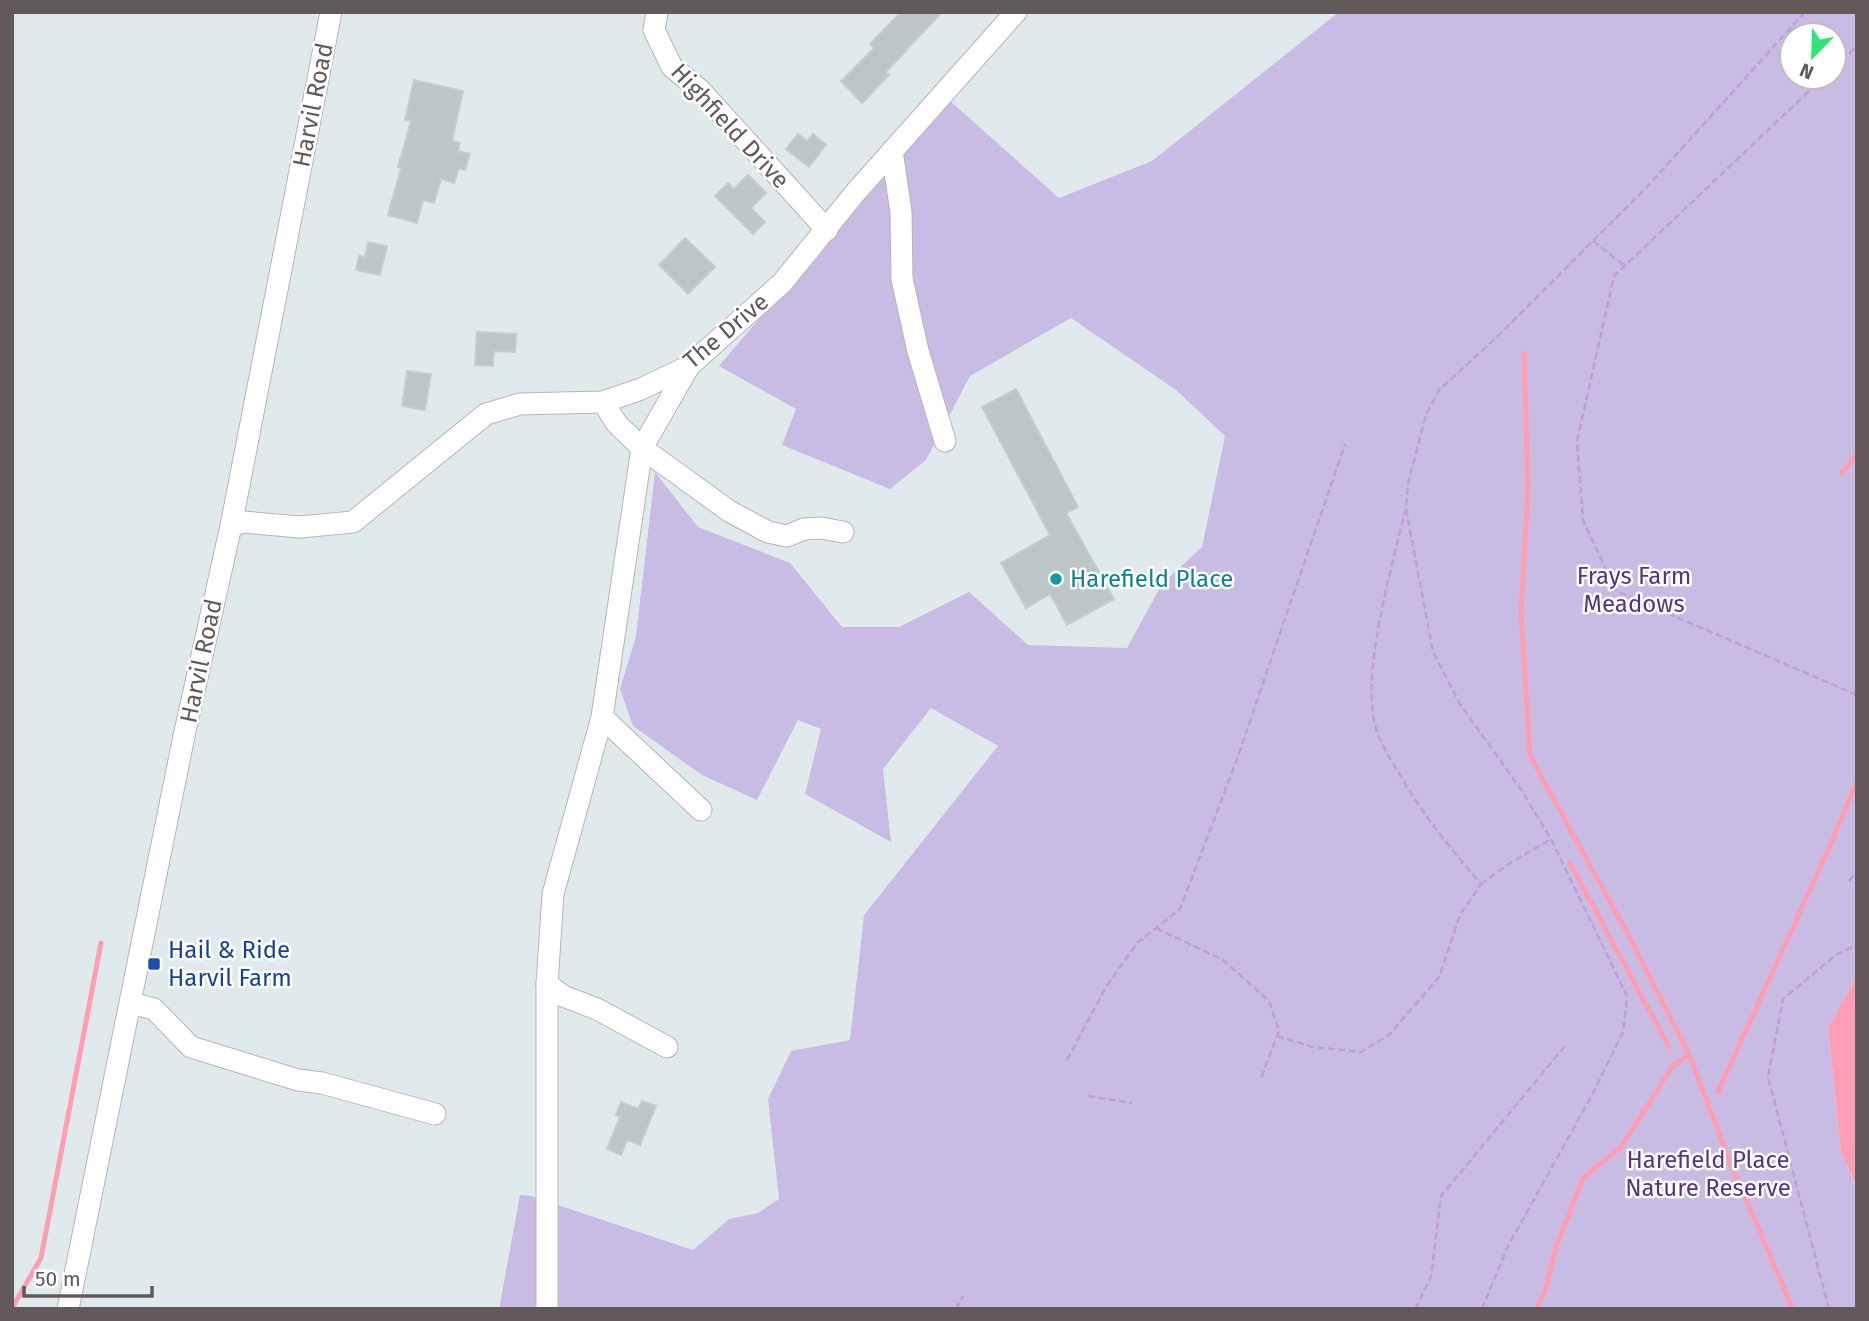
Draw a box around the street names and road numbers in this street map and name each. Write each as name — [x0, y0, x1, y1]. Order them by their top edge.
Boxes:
street label: Harvil Road — [287, 41, 339, 169]
street label: Highfield Drive — [665, 58, 795, 194]
street label: The Drive — [678, 287, 774, 375]
street label: Harvil Road — [174, 596, 228, 726]

